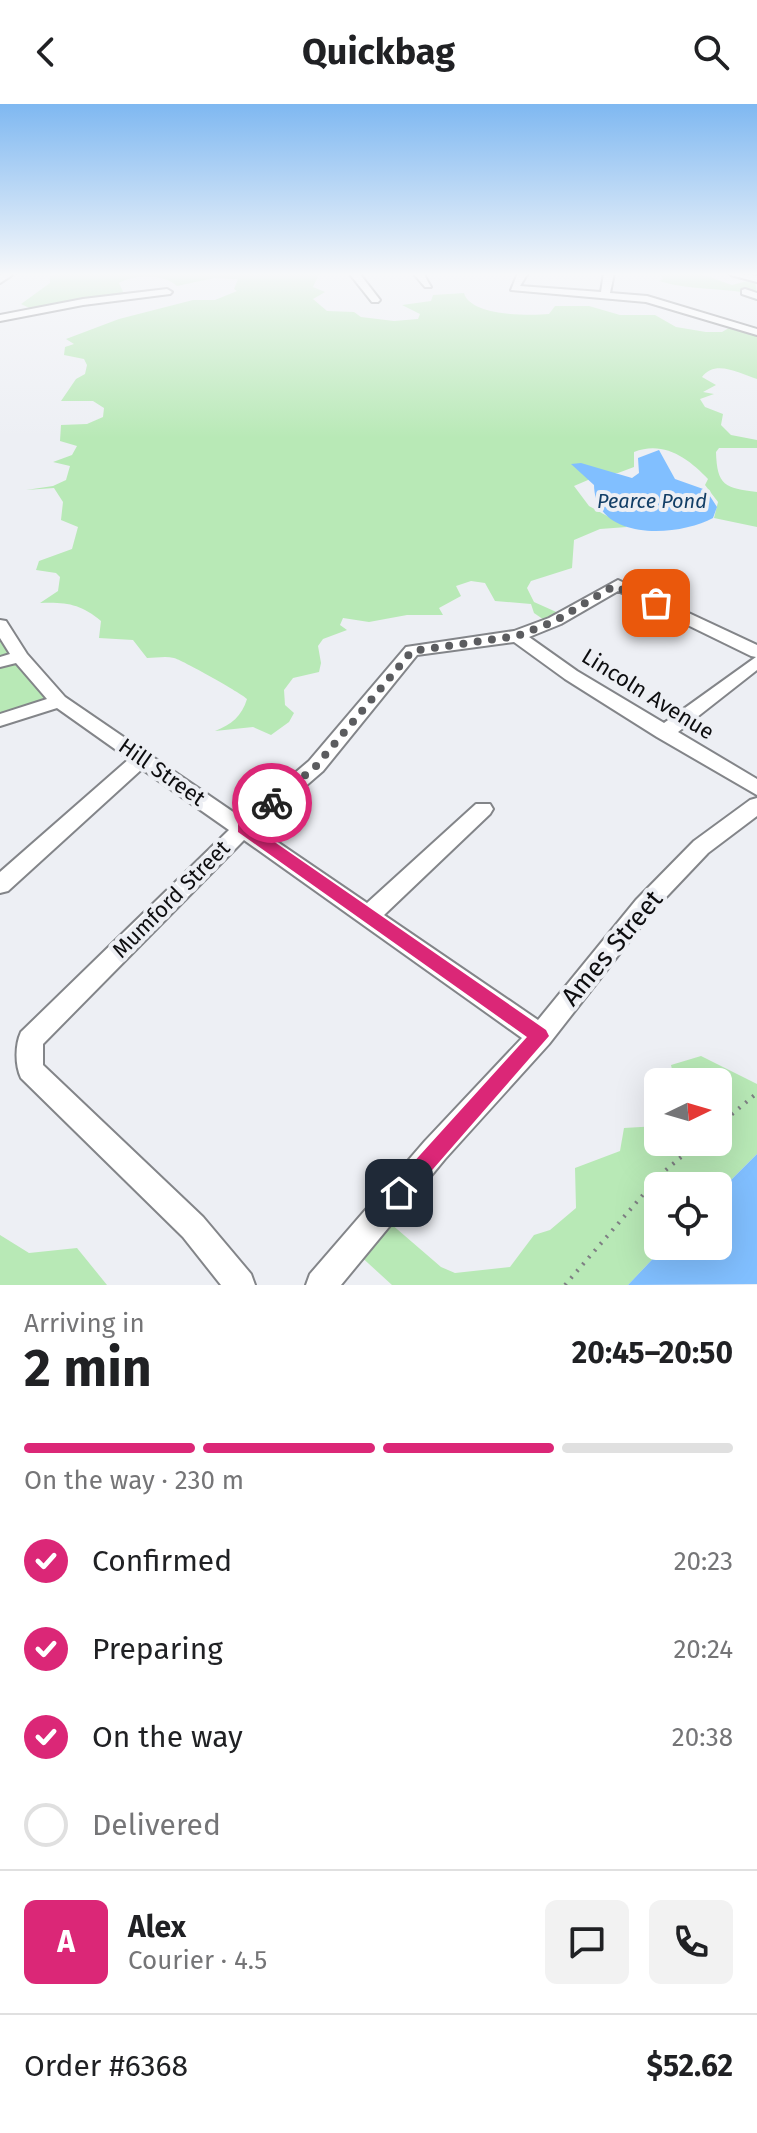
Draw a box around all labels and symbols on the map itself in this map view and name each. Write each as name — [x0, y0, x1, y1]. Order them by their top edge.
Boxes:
water label: Pearce Pond — [597, 489, 707, 513]
pin — [622, 569, 690, 637]
street label: Lincoln Avenue — [577, 642, 719, 746]
street label: Hill Street — [113, 732, 211, 812]
courier — [232, 763, 312, 843]
street label: Mumford Street — [107, 835, 235, 963]
street label: Ames Street — [555, 884, 670, 1012]
north arrow — [644, 1068, 732, 1156]
pin — [365, 1159, 433, 1227]

